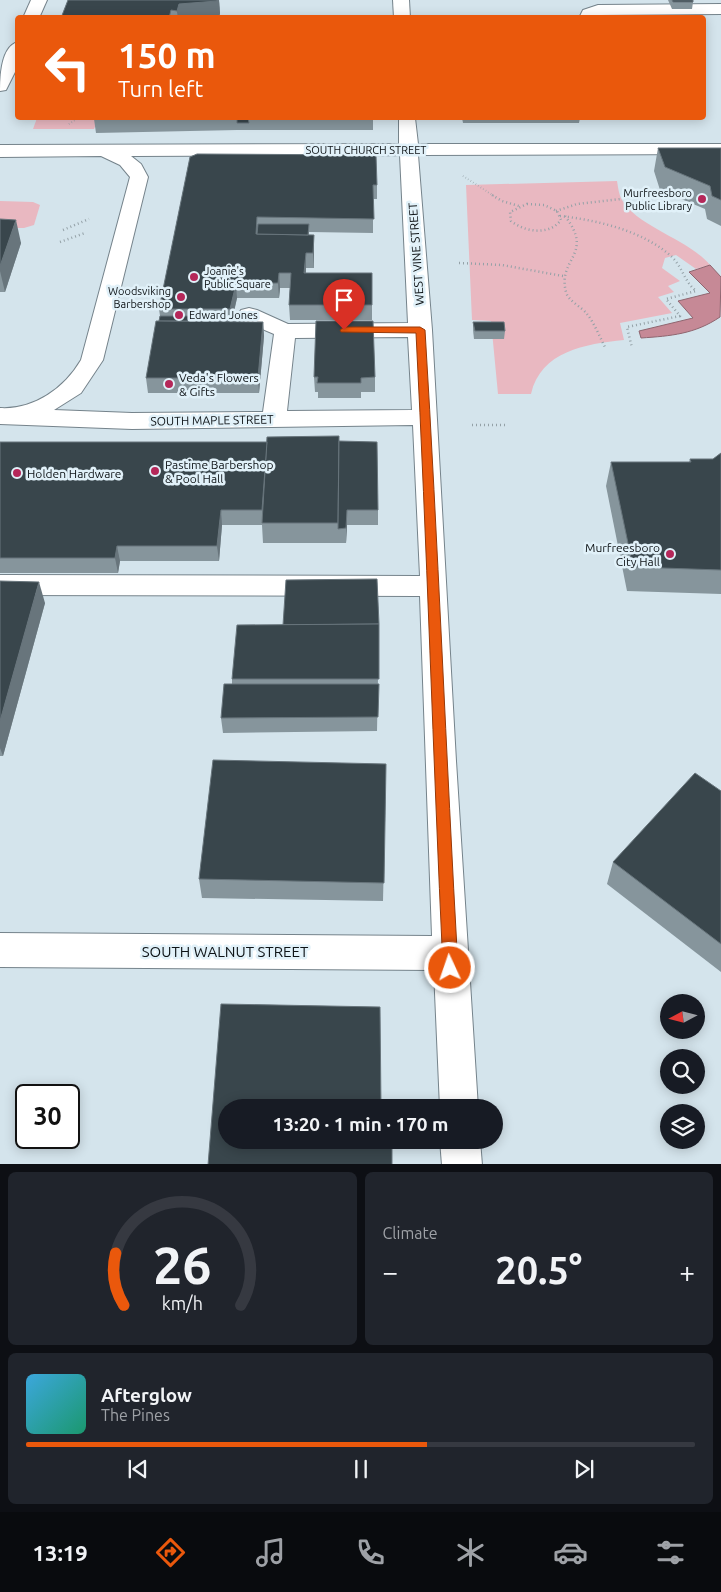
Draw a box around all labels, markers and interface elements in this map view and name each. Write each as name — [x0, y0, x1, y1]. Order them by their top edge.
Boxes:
icon: left — [35, 35, 100, 100]
text: 150 m — [118, 35, 216, 75]
text: Turn left — [118, 76, 203, 101]
street label: SOUTH CHURCH STREET — [306, 144, 426, 156]
place label: Murfreesboro Public Library — [623, 187, 693, 212]
marker: Murfreesboro Public Library — [696, 193, 708, 205]
street label: WEST VINE STREET — [406, 202, 426, 306]
place label: Joanie's Public Square — [204, 265, 271, 290]
marker: Joanie's Public Square — [188, 271, 200, 283]
pin — [323, 279, 365, 330]
place label: Woodsviking Barbershop — [108, 285, 171, 310]
icon: arrive — [330, 286, 358, 314]
marker: Woodsviking Barbershop — [175, 291, 187, 303]
marker: Edward Jones — [173, 309, 185, 321]
place label: Edward Jones — [189, 309, 258, 321]
place label: Veda's Flowers & Gifts — [179, 371, 259, 398]
marker: Veda's Flowers & Gifts — [163, 378, 175, 390]
street label: SOUTH MAPLE STREET — [150, 412, 274, 428]
place label: Pastime Barbershop & Pool Hall — [165, 458, 273, 485]
marker: Pastime Barbershop & Pool Hall — [149, 465, 161, 477]
marker: Holden Hardware — [11, 467, 23, 479]
place label: Holden Hardware — [27, 467, 122, 480]
place label: Murfreesboro City Hall — [585, 541, 660, 568]
marker: Murfreesboro City Hall — [664, 548, 676, 560]
position arrow — [423, 941, 475, 993]
street label: SOUTH WALNUT STREET — [142, 943, 309, 960]
north arrow — [660, 994, 705, 1039]
map controls — [660, 994, 705, 1149]
button: search — [660, 1049, 705, 1094]
speed limit sign: 30 — [15, 1084, 80, 1149]
button: layers — [660, 1104, 705, 1149]
text: 13:20 · 1 min · 170 m — [273, 1113, 448, 1135]
text: Climate — [383, 1224, 438, 1242]
text: 26 — [153, 1236, 212, 1294]
text: 20.5° — [495, 1249, 582, 1291]
text: − — [383, 1256, 398, 1287]
text: + — [679, 1256, 695, 1287]
text: km/h — [162, 1293, 203, 1313]
text: Afterglow — [101, 1384, 192, 1406]
text: The Pines — [101, 1406, 170, 1424]
icon: previous — [124, 1455, 152, 1483]
icon: pause — [347, 1455, 375, 1483]
icon: next — [570, 1455, 598, 1483]
icon: directions — [153, 1535, 188, 1570]
icon: music — [253, 1535, 288, 1570]
icon: phone — [353, 1535, 388, 1570]
icon: climate — [453, 1535, 488, 1570]
icon: car — [553, 1535, 588, 1570]
icon: filters — [653, 1535, 688, 1570]
text: 13:19 — [33, 1540, 88, 1565]

